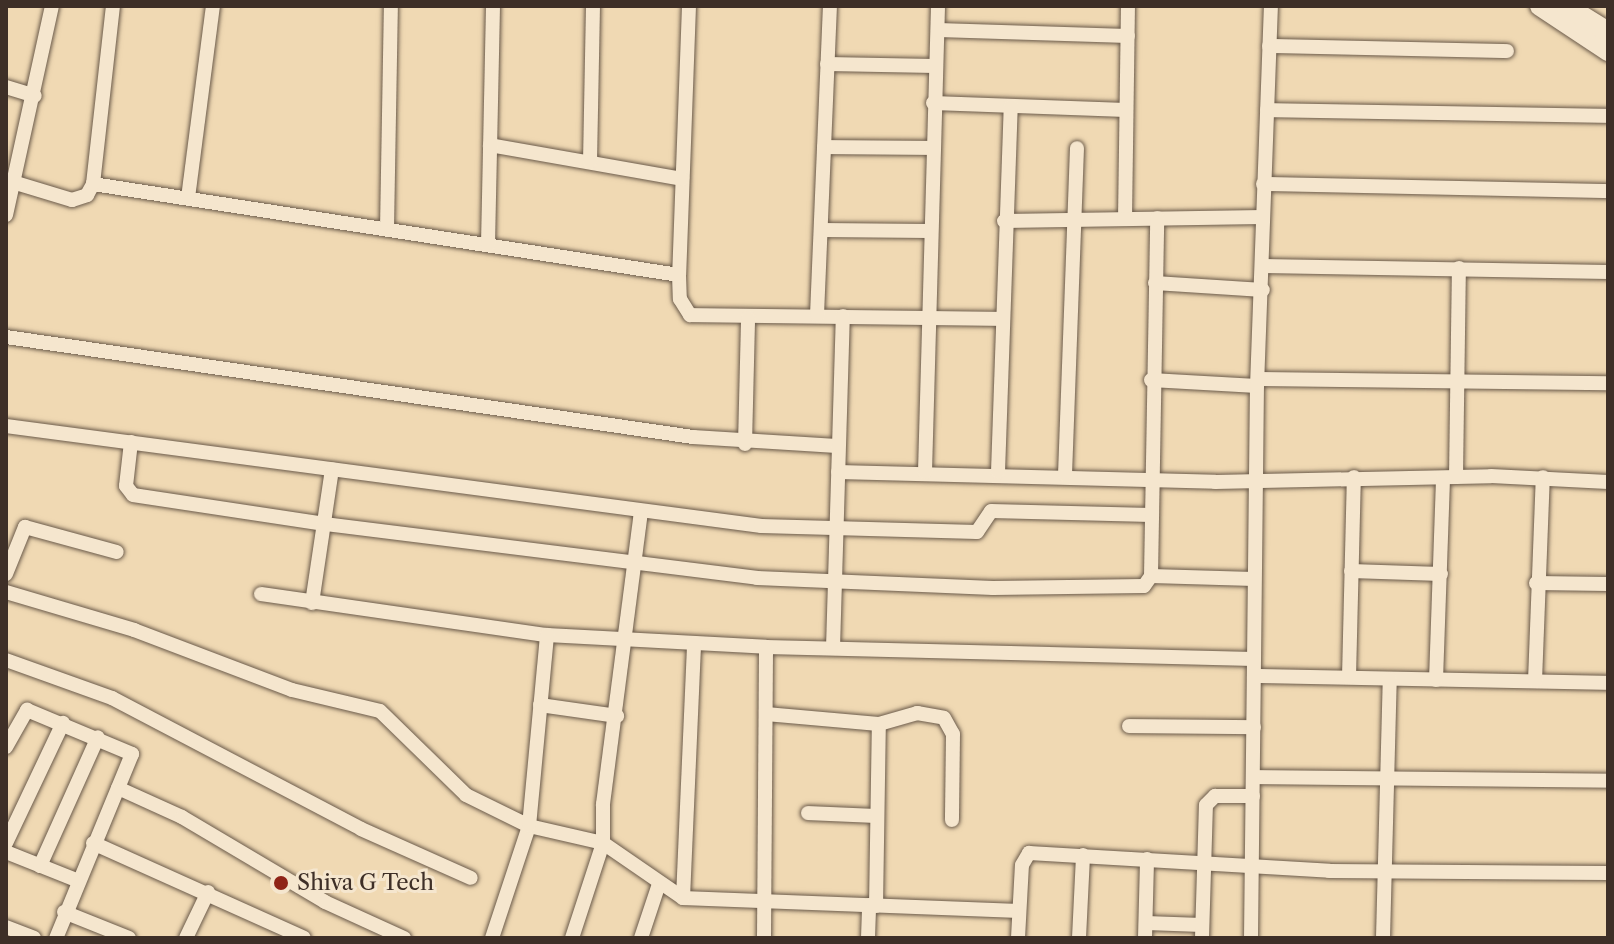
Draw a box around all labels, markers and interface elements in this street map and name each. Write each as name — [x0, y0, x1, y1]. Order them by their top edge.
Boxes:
place label: Shiva G Tech — [297, 870, 435, 896]
marker: Shiva G Tech — [272, 874, 290, 892]

